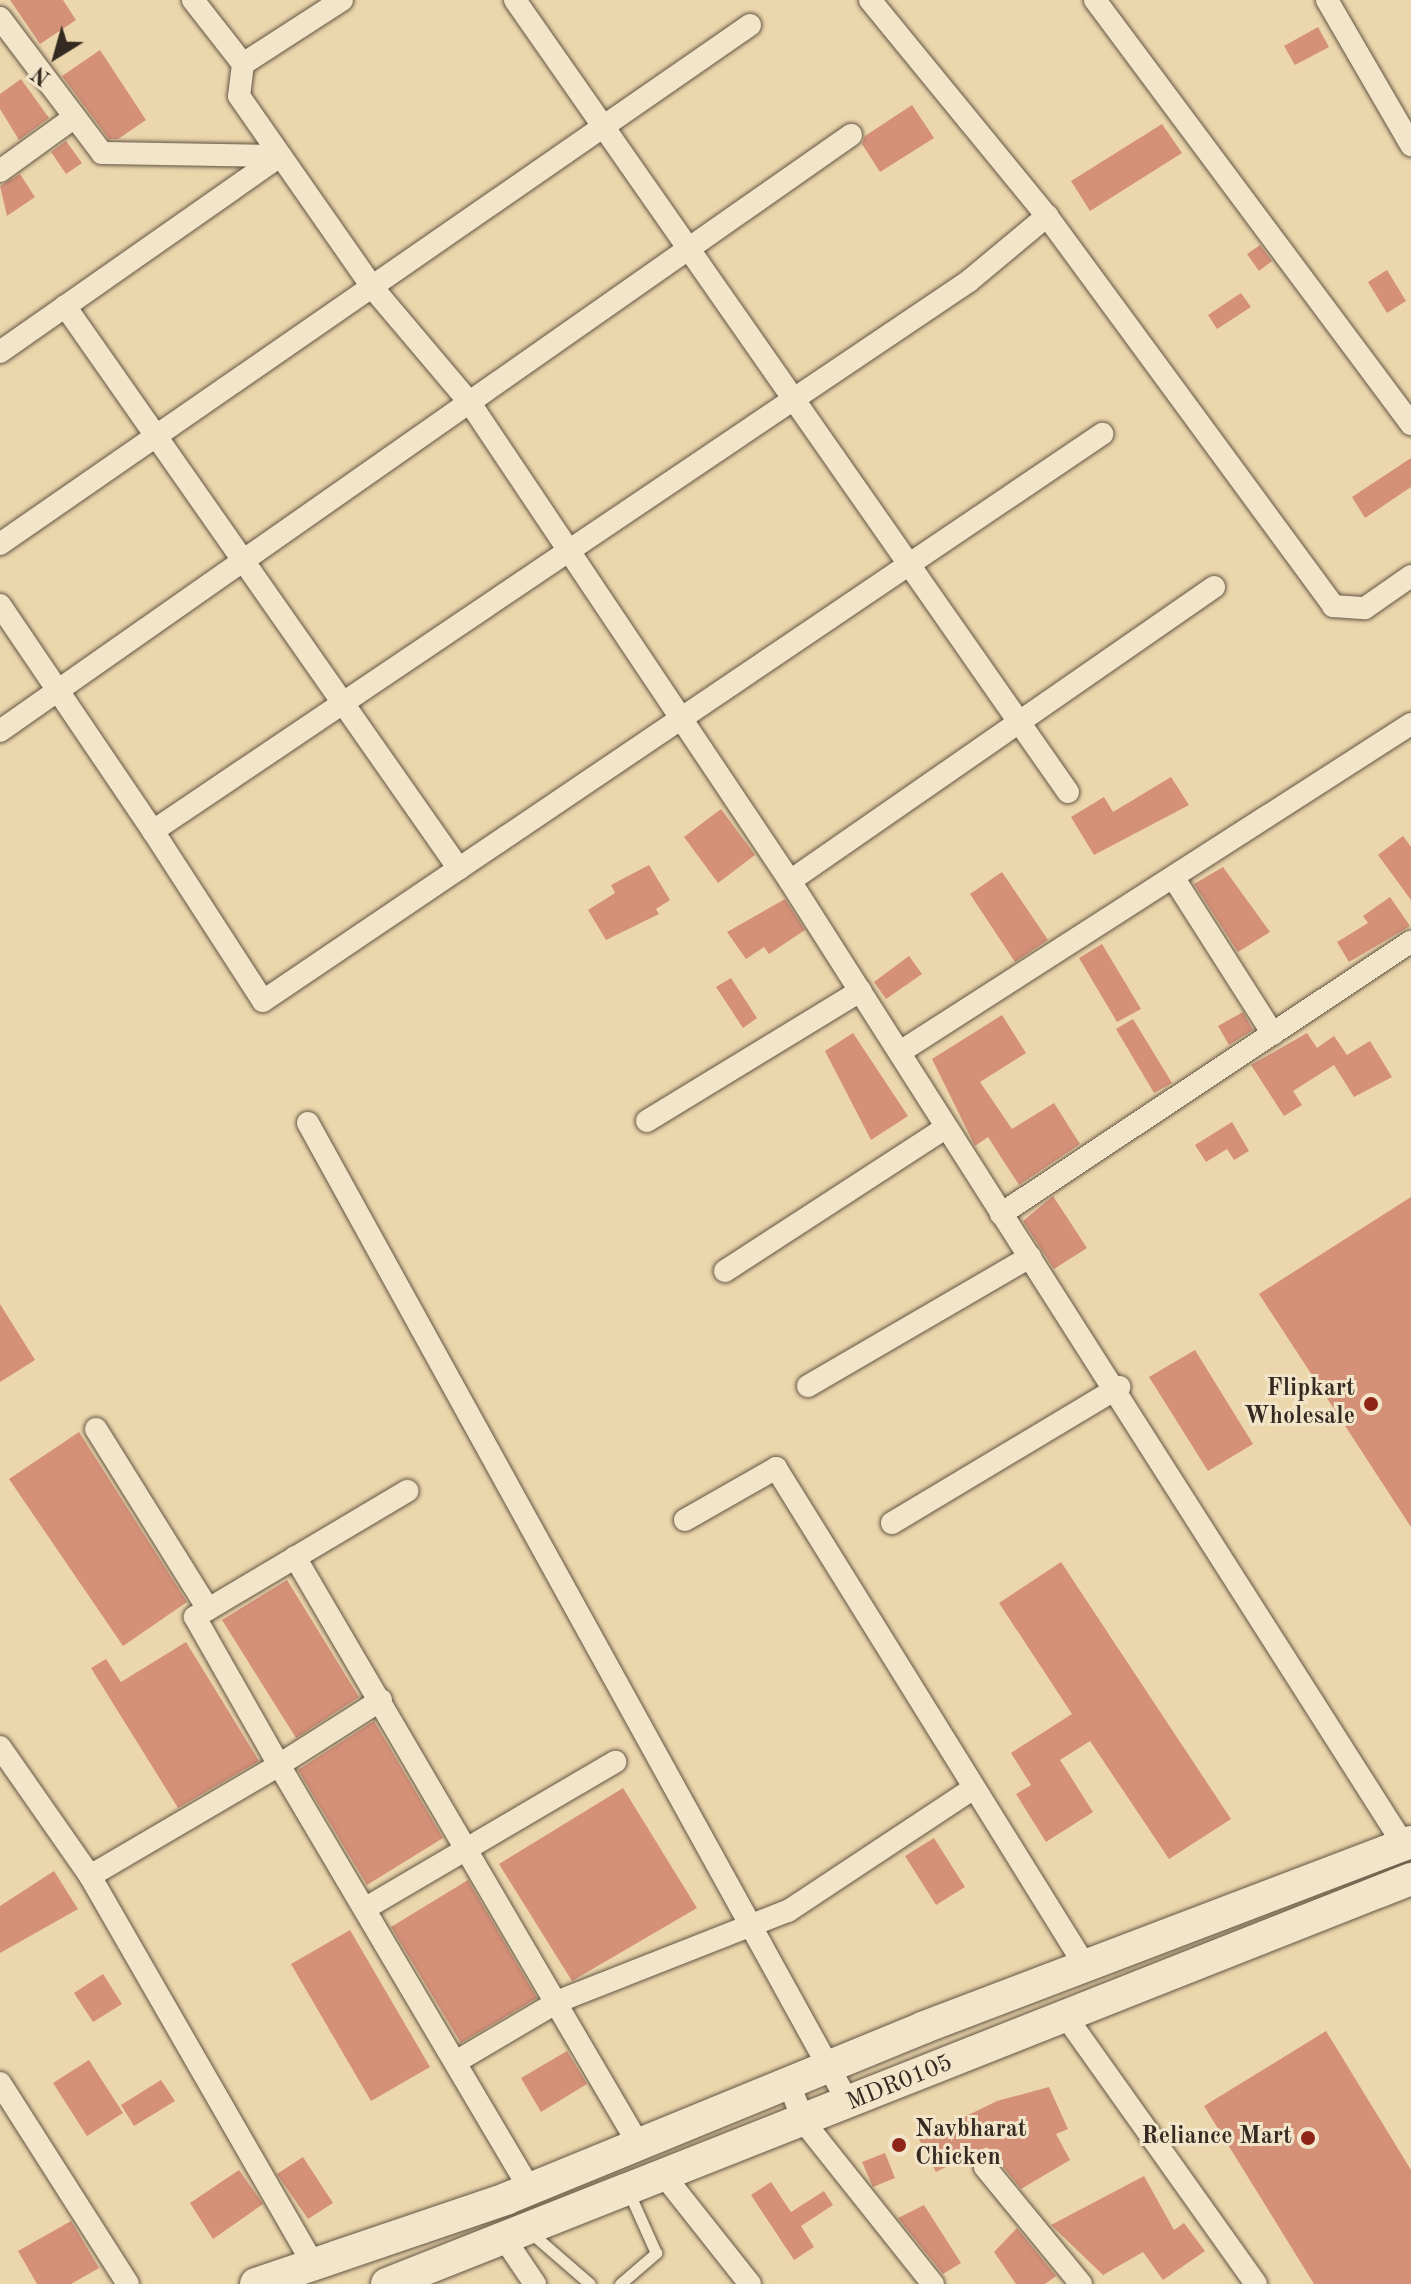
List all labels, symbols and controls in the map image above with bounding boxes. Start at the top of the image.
north arrow [16,16,96,96]
text: N [28,61,55,89]
place label: Flipkart Wholesale [1244,1376,1355,1432]
marker: Flipkart Wholesale [1362,1395,1380,1413]
street label: MDR0105 [843,2050,957,2118]
place label: Navbharat Chicken [915,2117,1027,2173]
place label: Reliance Mart [1141,2124,1292,2152]
marker: Reliance Mart [1299,2129,1317,2147]
marker: Navbharat Chicken [890,2136,908,2154]

